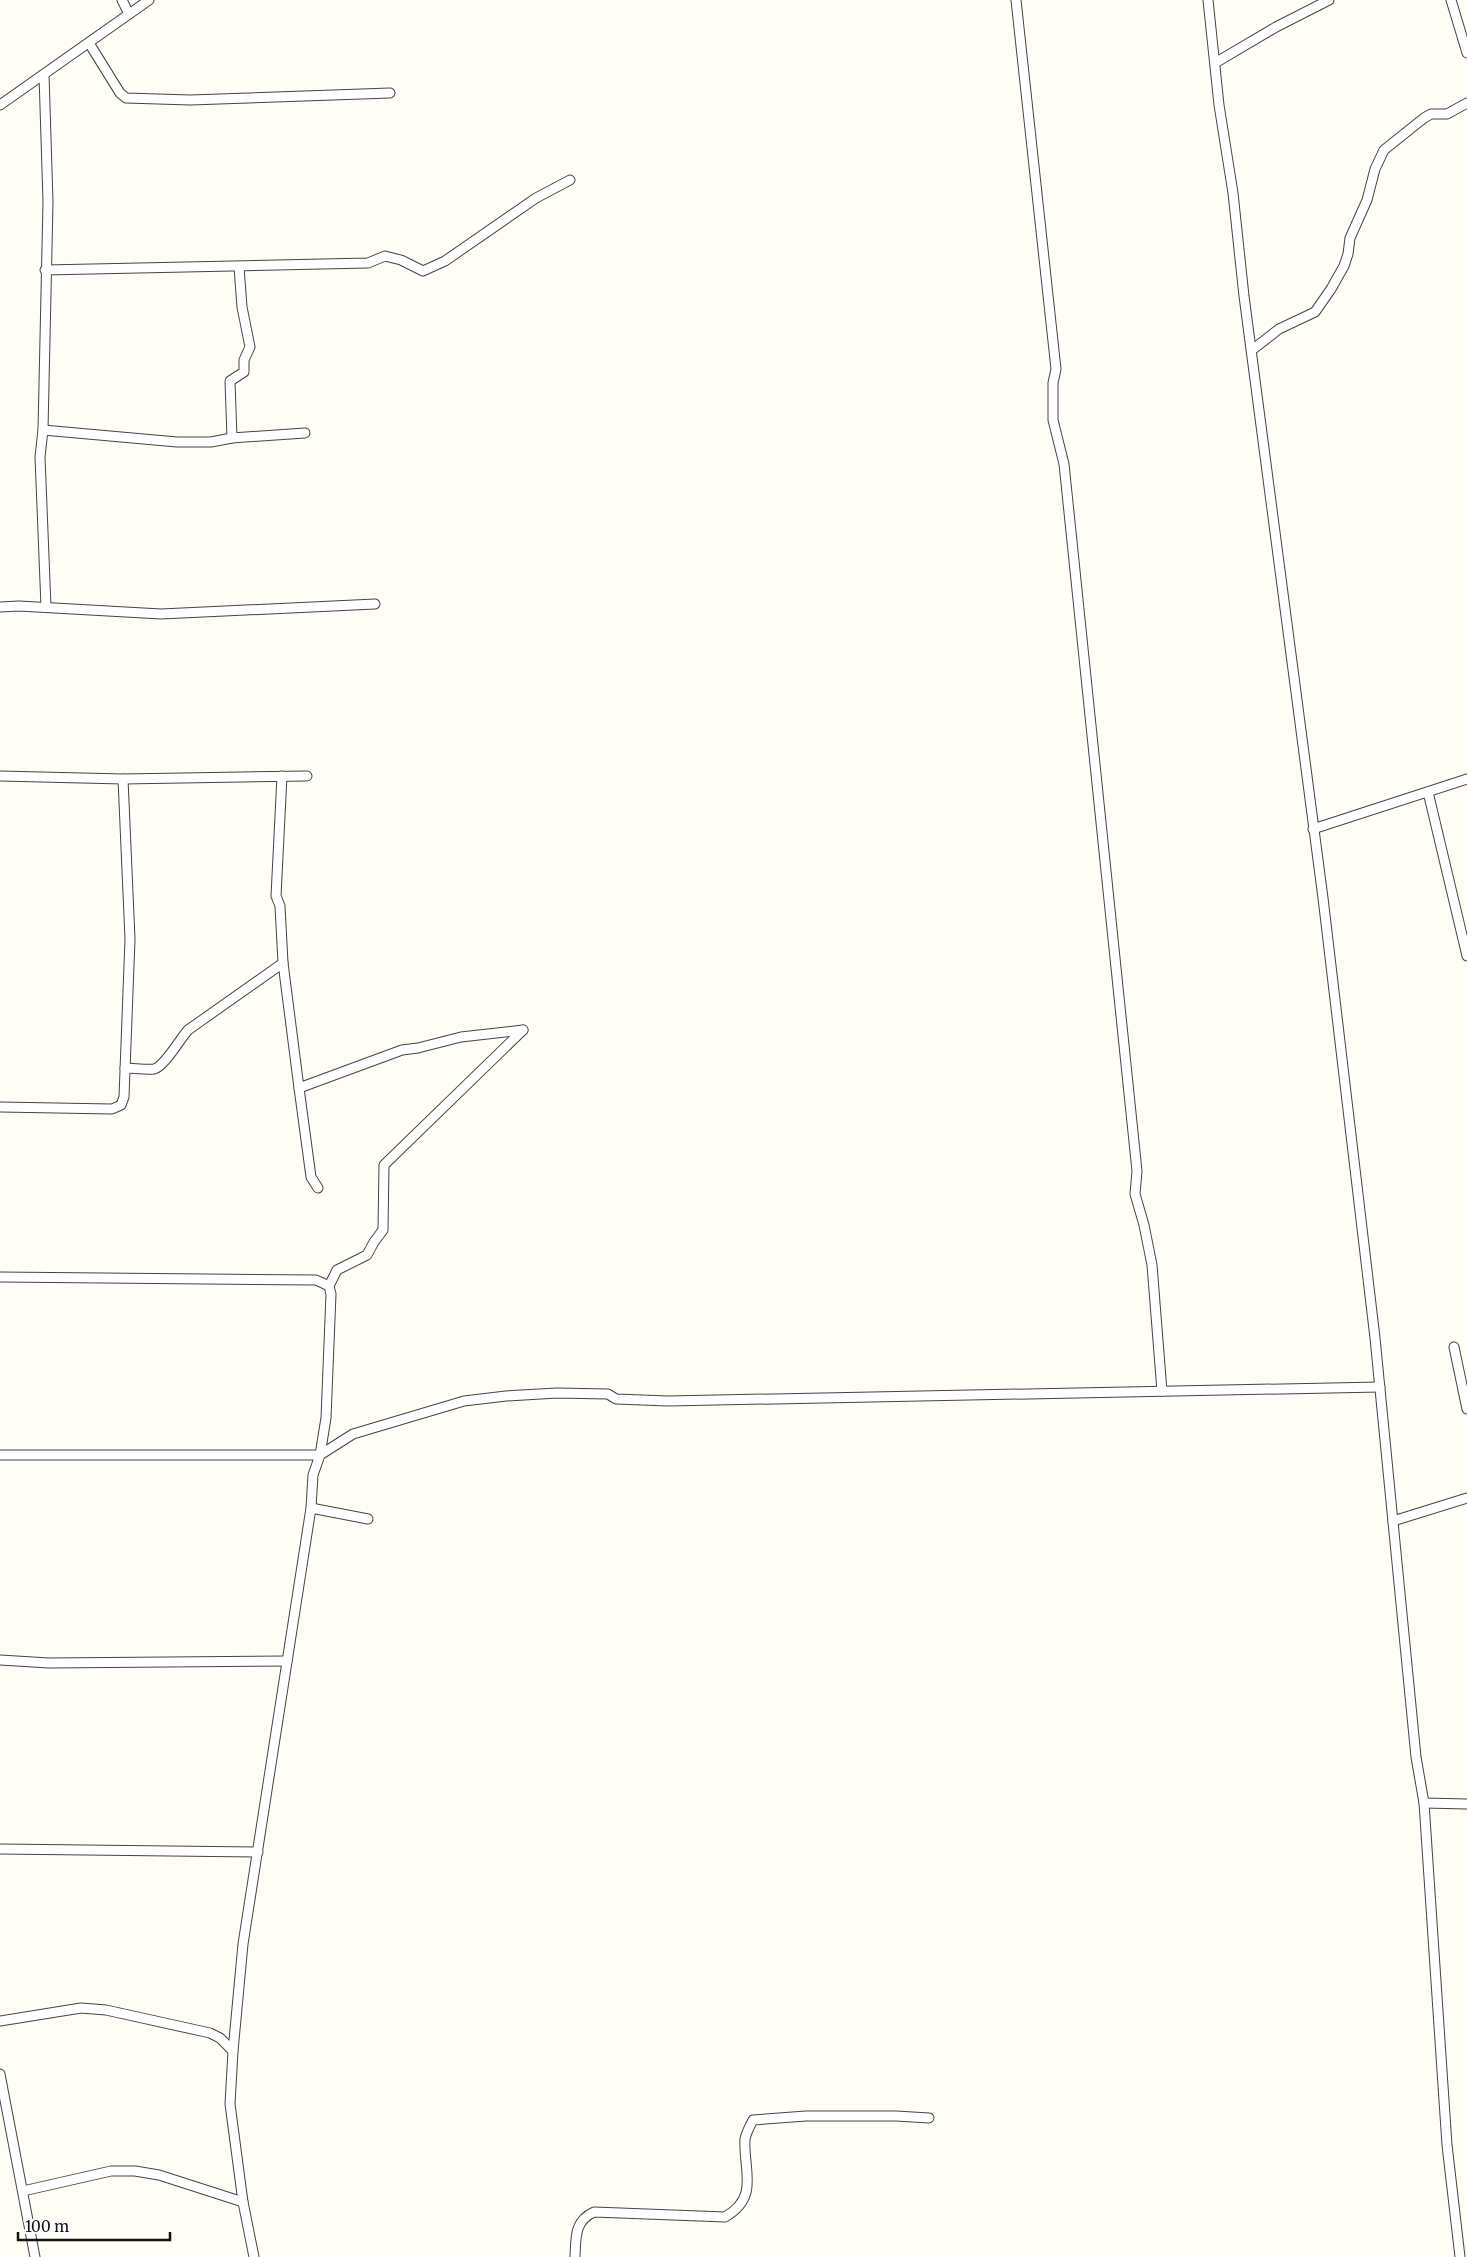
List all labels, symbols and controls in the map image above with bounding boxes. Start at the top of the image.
scale bar [18,2210,170,2242]
text: 100 m [25,2217,69,2236]

